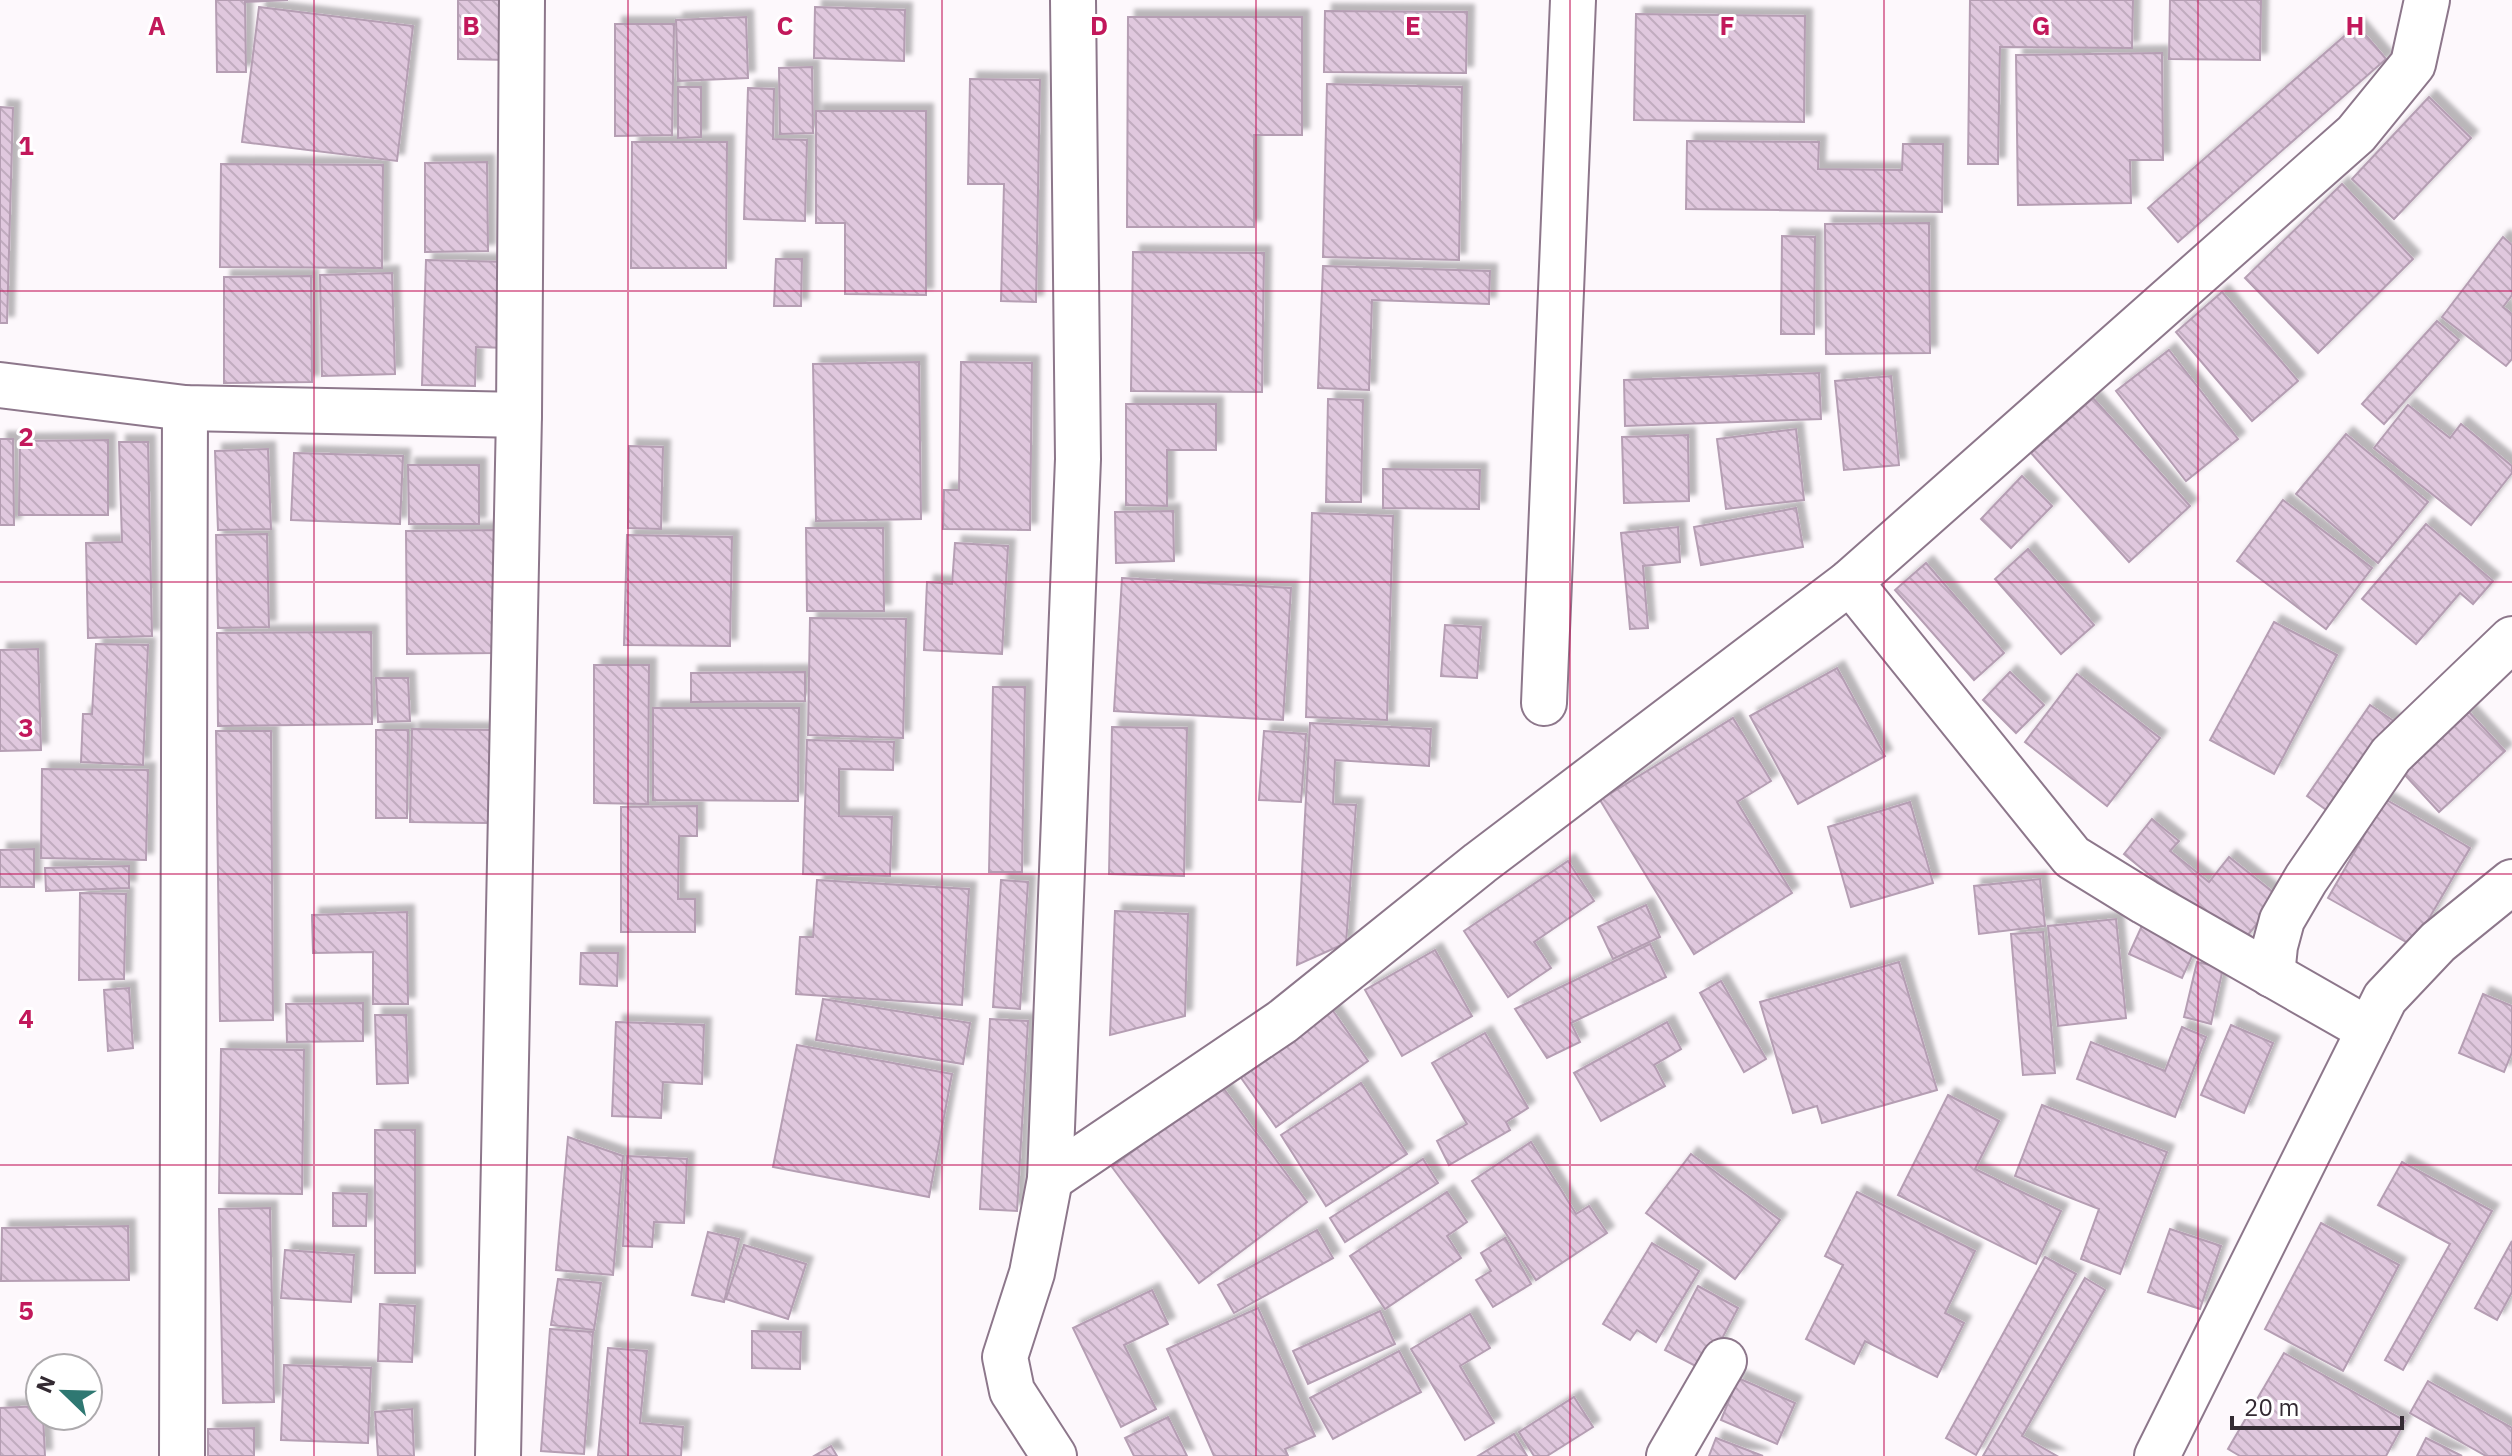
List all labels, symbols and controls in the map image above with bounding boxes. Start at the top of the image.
text: A [148,8,166,42]
text: B [462,8,480,42]
text: C [777,8,794,42]
text: D [1090,8,1108,42]
text: E [1405,8,1421,42]
text: F [1719,8,1735,42]
text: G [2032,8,2050,42]
text: H [2346,8,2364,42]
text: 1 [18,128,34,162]
text: 2 [18,419,34,453]
text: 3 [18,710,34,744]
text: 4 [18,1001,34,1035]
text: 5 [18,1293,34,1327]
north arrow [24,1352,104,1432]
text: N [29,1371,62,1397]
scale bar [2232,1380,2402,1430]
text: 20 m [2244,1391,2299,1423]

